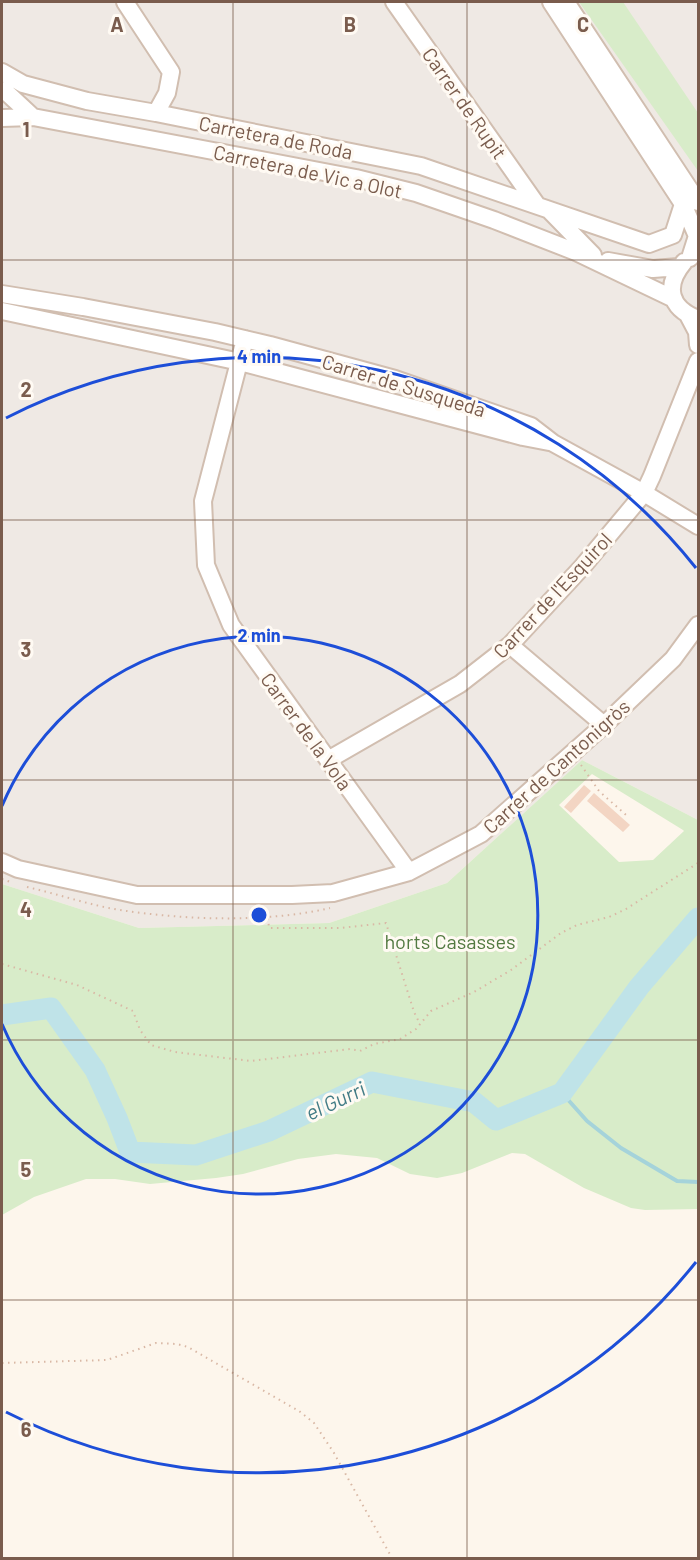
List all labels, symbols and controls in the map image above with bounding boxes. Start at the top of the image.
text: A [110,12,124,36]
text: B [344,12,356,36]
text: C [577,12,589,36]
street label: Carrer de Rupit [418,43,512,163]
street label: Carretera de Roda [197,110,355,164]
text: 1 [22,117,30,141]
street label: Carretera de Vic a Olot [211,139,405,203]
text: 4 min [237,345,281,367]
street label: Carrer de Susqueda [319,349,489,421]
text: 2 [20,377,32,401]
street label: Carrer de l'Esquirol [488,527,616,663]
text: 2 min [237,624,281,646]
text: 3 [21,637,31,661]
street label: Carrer de la Vola [256,667,358,795]
street label: Carrer de Cantonigròs [478,694,634,838]
text: 4 [20,897,32,921]
centre of rings [249,905,269,925]
park label: horts Casasses [384,929,516,953]
water label: el Gurri [301,1075,370,1125]
text: 5 [21,1157,32,1181]
text: 6 [21,1417,32,1441]

